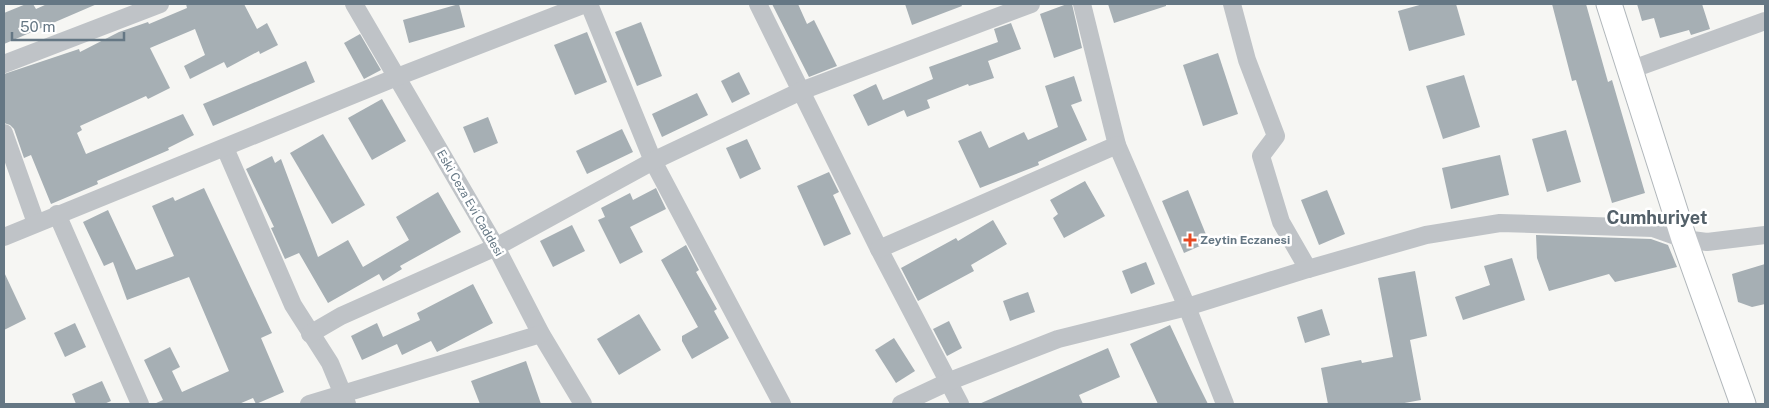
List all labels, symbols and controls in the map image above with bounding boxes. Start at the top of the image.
scale bar [12,10,125,42]
text: 50 m [20,18,55,35]
street label: Eski Ceza Evi Caddesi [434,147,506,259]
district label: Cumhuriyet [1607,207,1707,228]
place label: Zeytin Eczanesi [1200,233,1290,247]
marker: Zeytin Eczanesi [1184,234,1196,246]

